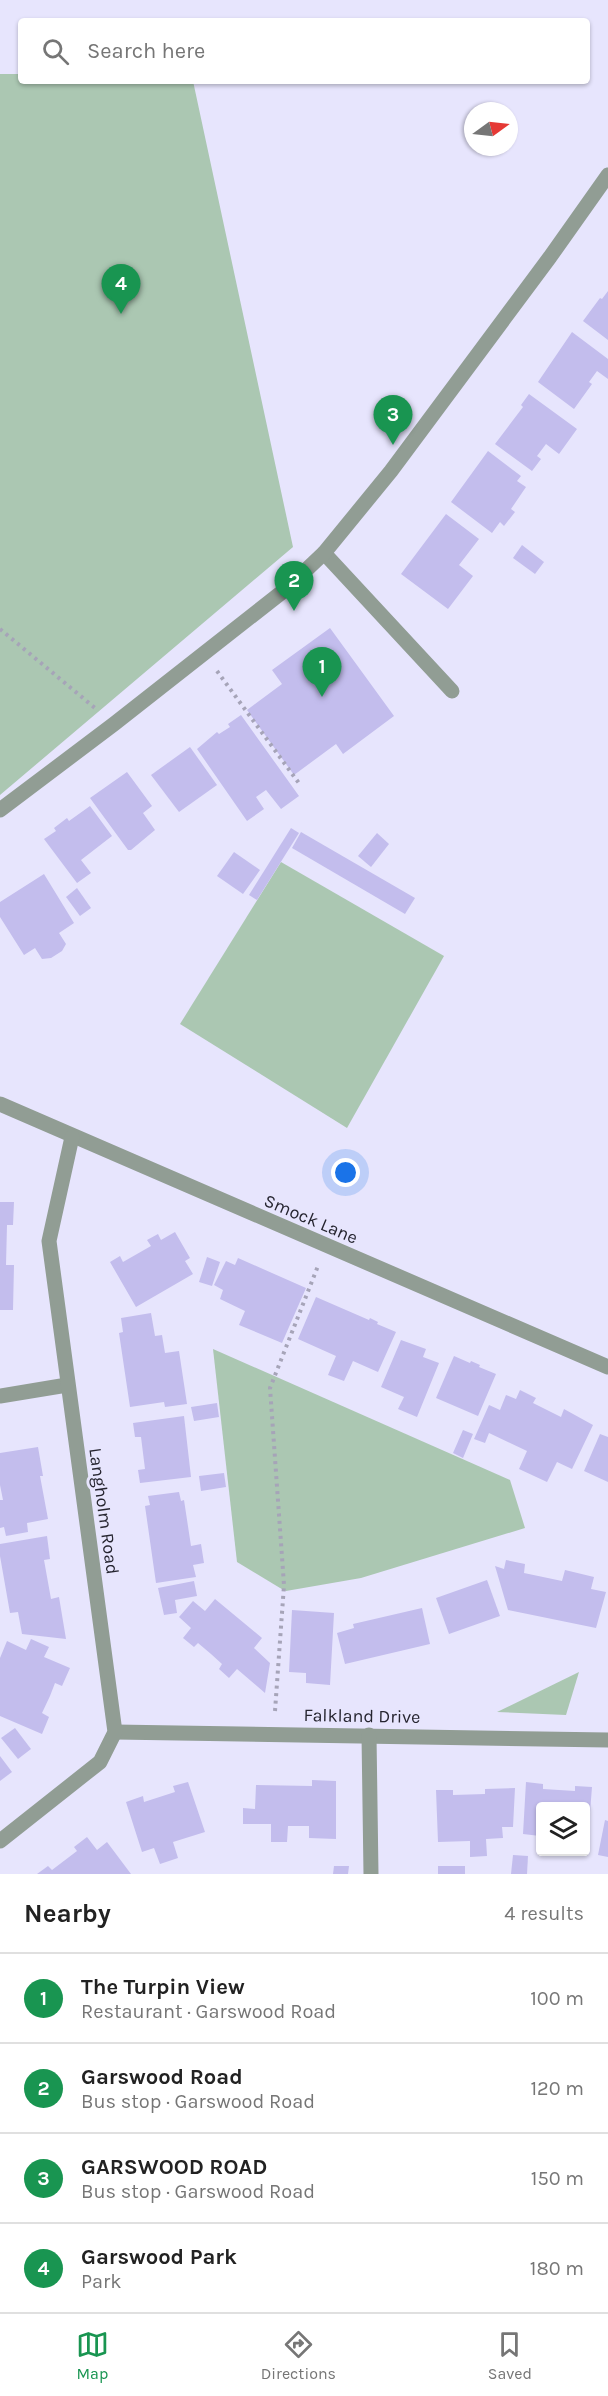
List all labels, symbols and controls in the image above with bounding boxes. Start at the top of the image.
search box [18,18,590,84]
icon: search [39,35,72,68]
text: Search here [87,38,205,64]
north arrow [464,102,518,156]
pin: 4 [102,264,140,314]
pin: 3 [374,396,412,445]
pin: 2 [274,562,314,611]
pin: 1 [302,648,342,697]
your location [331,1158,360,1187]
street label: Smock Lane [261,1189,361,1249]
street label: Langholm Road [84,1446,124,1576]
street label: Falkland Drive [303,1704,421,1728]
map controls [536,1802,590,1856]
button: layers [536,1802,590,1856]
text: Nearby [24,1898,111,1929]
text: 4 results [504,1902,584,1925]
text: The Turpin View [81,1974,245,2000]
text: 1 [40,1987,47,2010]
text: 100 m [530,1987,584,2010]
text: Restaurant · Garswood Road [81,2000,336,2023]
text: Garswood Road [81,2064,243,2090]
text: 2 [37,2077,50,2100]
text: 120 m [530,2077,584,2100]
text: Bus stop · Garswood Road [81,2090,315,2113]
text: GARSWOOD ROAD [81,2154,267,2180]
text: 3 [37,2167,50,2190]
text: 150 m [531,2167,584,2190]
text: Bus stop · Garswood Road [81,2180,315,2203]
text: Garswood Park [81,2244,237,2270]
text: 4 [38,2257,49,2280]
text: 180 m [530,2257,584,2280]
text: Park [81,2270,122,2293]
tab: Map [76,2328,109,2383]
tab: Directions [261,2328,336,2383]
tab: Saved [488,2328,532,2383]

